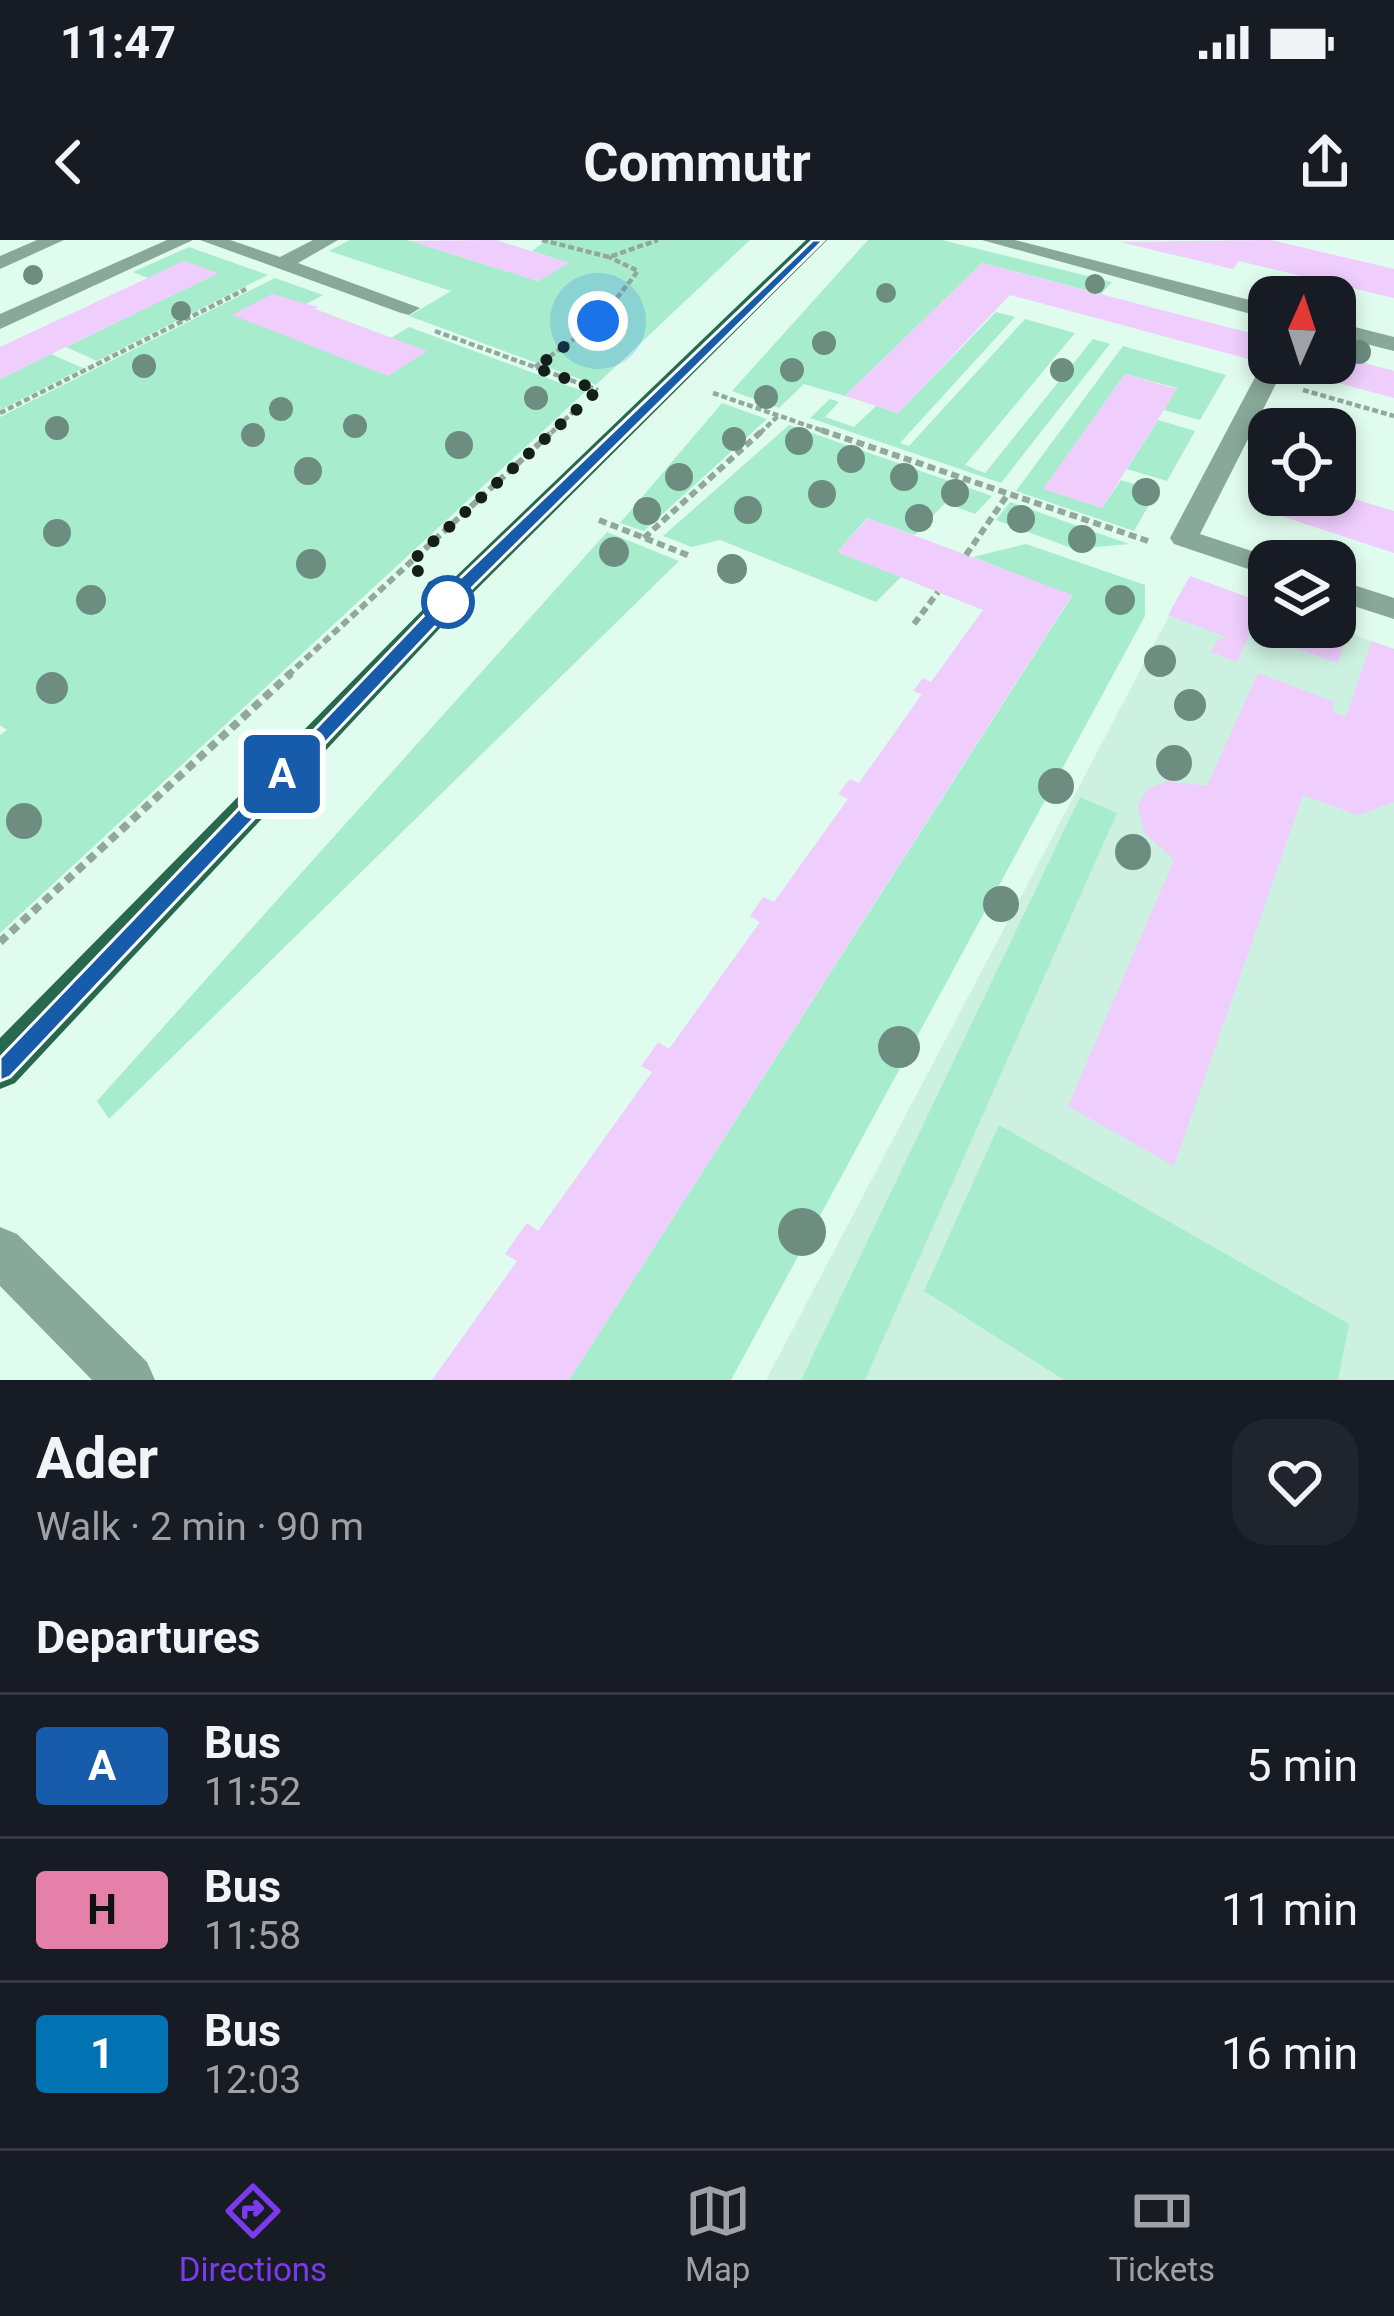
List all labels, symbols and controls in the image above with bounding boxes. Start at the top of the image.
text: 11:47 [60,16,176,69]
icon: back [36,129,102,195]
icon: share [1292,129,1358,195]
text: Commutr [583,131,811,194]
north arrow [1248,276,1356,384]
map controls [1248,276,1356,648]
your location [568,291,628,351]
button: locate [1248,408,1356,516]
button: layers [1248,540,1356,648]
unlabelled marker [423,577,473,627]
line badge: A [243,735,321,813]
text: A [268,749,296,798]
button: heart [1232,1419,1358,1545]
text: Ader [36,1425,158,1492]
text: Walk · 2 min · 90 m [36,1504,364,1550]
text: Departures [36,1611,260,1664]
text: Bus [204,1716,281,1769]
text: 5 min [1246,1739,1358,1792]
text: A [88,1741,116,1790]
text: 11:52 [204,1769,301,1815]
text: Bus [204,1860,281,1913]
text: 11 min [1221,1883,1358,1936]
text: H [87,1885,117,1934]
text: 11:58 [204,1913,301,1959]
text: Bus [204,2004,281,2057]
text: 16 min [1221,2027,1358,2080]
text: 1 [90,2029,114,2078]
text: 12:03 [204,2057,301,2103]
tab: Directions [179,2178,327,2289]
tab: Map [685,2178,751,2289]
tab: Tickets [1108,2178,1215,2289]

